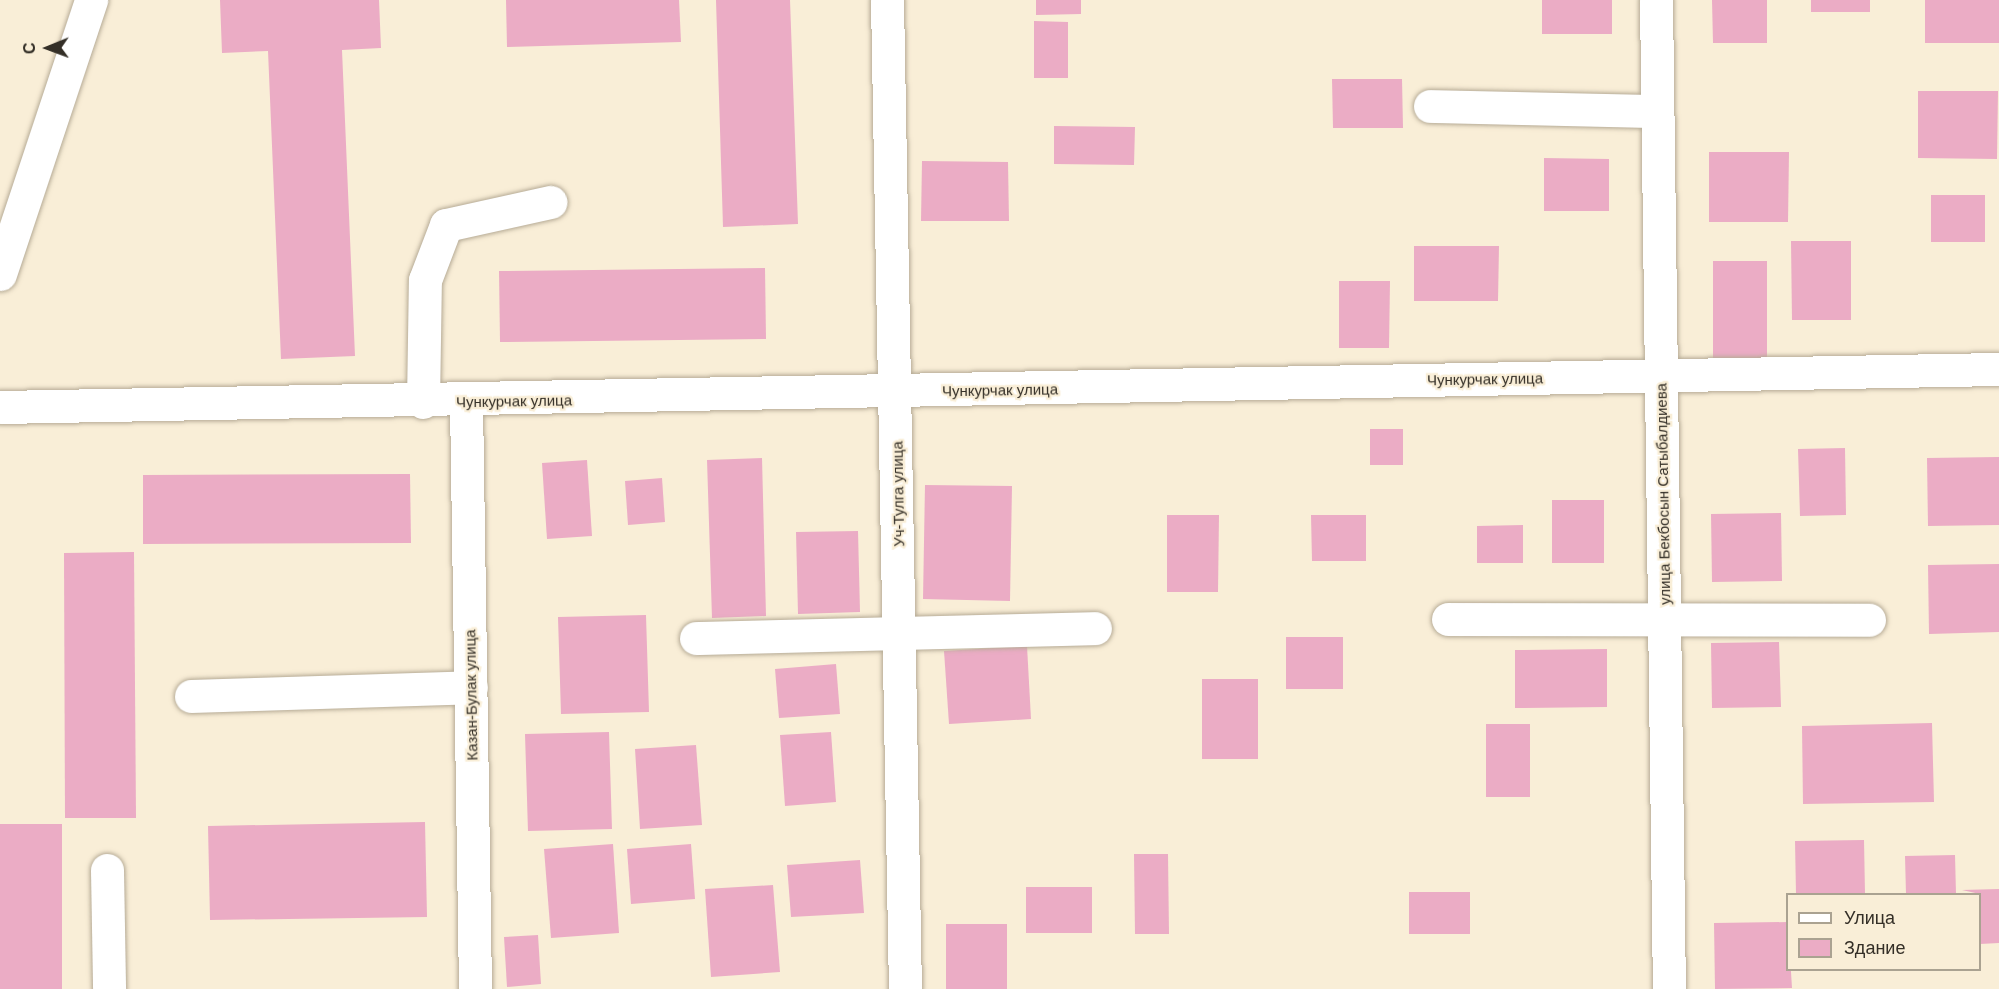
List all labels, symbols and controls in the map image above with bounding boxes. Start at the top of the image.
north arrow [18,18,78,78]
text: С [21,42,38,54]
street label: Чункурчак улица [1427,369,1543,389]
street label: Чункурчак улица [942,380,1058,400]
street label: улица Бекбосын Сатыбалдиева [1652,383,1674,605]
street label: Чункурчак улица [456,391,572,411]
street label: Уч-Тулга улица [888,441,908,547]
street label: Казан-Булак улица [461,629,481,761]
legend [1786,893,1981,971]
text: Улица [1844,908,1895,928]
text: Здание [1844,938,1905,958]

